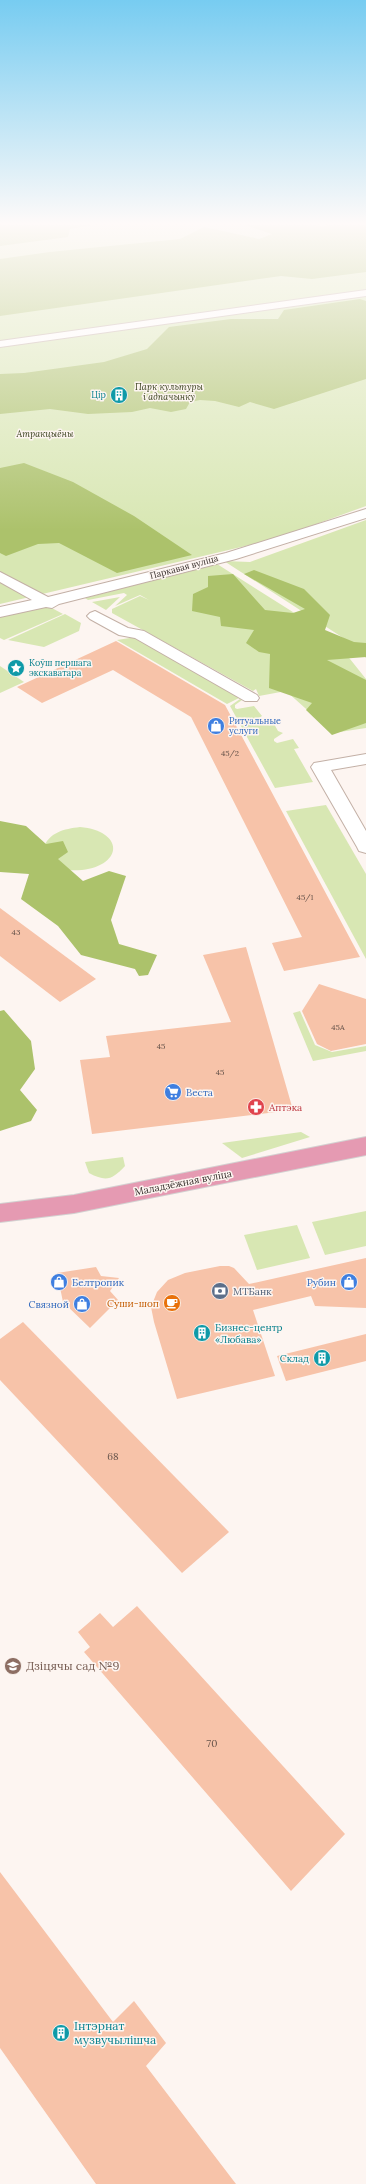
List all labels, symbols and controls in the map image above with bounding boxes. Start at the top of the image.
park label: Парк культуры і адпачынку [135,381,204,402]
building icon: Цір [109,385,129,405]
place label: Цір [91,389,106,400]
park label: Атракцыёны [16,428,74,439]
street label: Паркавая вуліца [148,552,220,581]
place label: Коўш першага экскаватара [29,657,92,678]
place icon: Коўш першага экскаватара [6,658,26,678]
place label: Ритуальные услуги [229,715,281,736]
shop icon: Ритуальные услуги [206,716,226,736]
house number: 45/2 [221,748,239,759]
house number: 45/1 [297,892,313,903]
house number: 43 [12,927,21,937]
house number: 45А [331,1022,346,1032]
house number: 45 [157,1041,165,1051]
house number: 45 [216,1067,224,1077]
supermarket icon: Веста [163,1082,183,1102]
place label: Веста [186,1086,213,1099]
pharmacy icon: Аптэка [246,1097,266,1117]
place label: Аптэка [268,1101,302,1114]
street label: Маладзёжная вуліца [133,1167,233,1198]
shop icon: Белтропик [49,1272,69,1292]
shop icon: Рубин [339,1272,359,1292]
place label: Белтропик [72,1276,125,1289]
place label: Рубин [307,1276,336,1289]
bank icon: МТБанк [210,1281,230,1301]
place label: МТБанк [233,1285,272,1298]
cafe icon: Суши-шоп [162,1293,182,1313]
shop icon: Связной [72,1294,92,1314]
place label: Суши-шоп [107,1297,159,1310]
place label: Связной [28,1298,69,1311]
place label: Бизнес-центр «Любава» [215,1321,283,1346]
building icon: Бизнес-центр «Любава» [192,1323,212,1343]
building icon: Склад [312,1348,332,1368]
place label: Склад [280,1352,309,1365]
house number: 68 [107,1450,119,1463]
school or university icon: Дзіцячы сад №9 [3,1656,23,1676]
place label: Дзіцячы сад №9 [26,1658,120,1673]
house number: 70 [207,1737,217,1750]
place label: Інтэрнат музвучылішча [74,2018,156,2047]
building icon: Інтэрнат музвучылішча [51,2023,71,2043]

